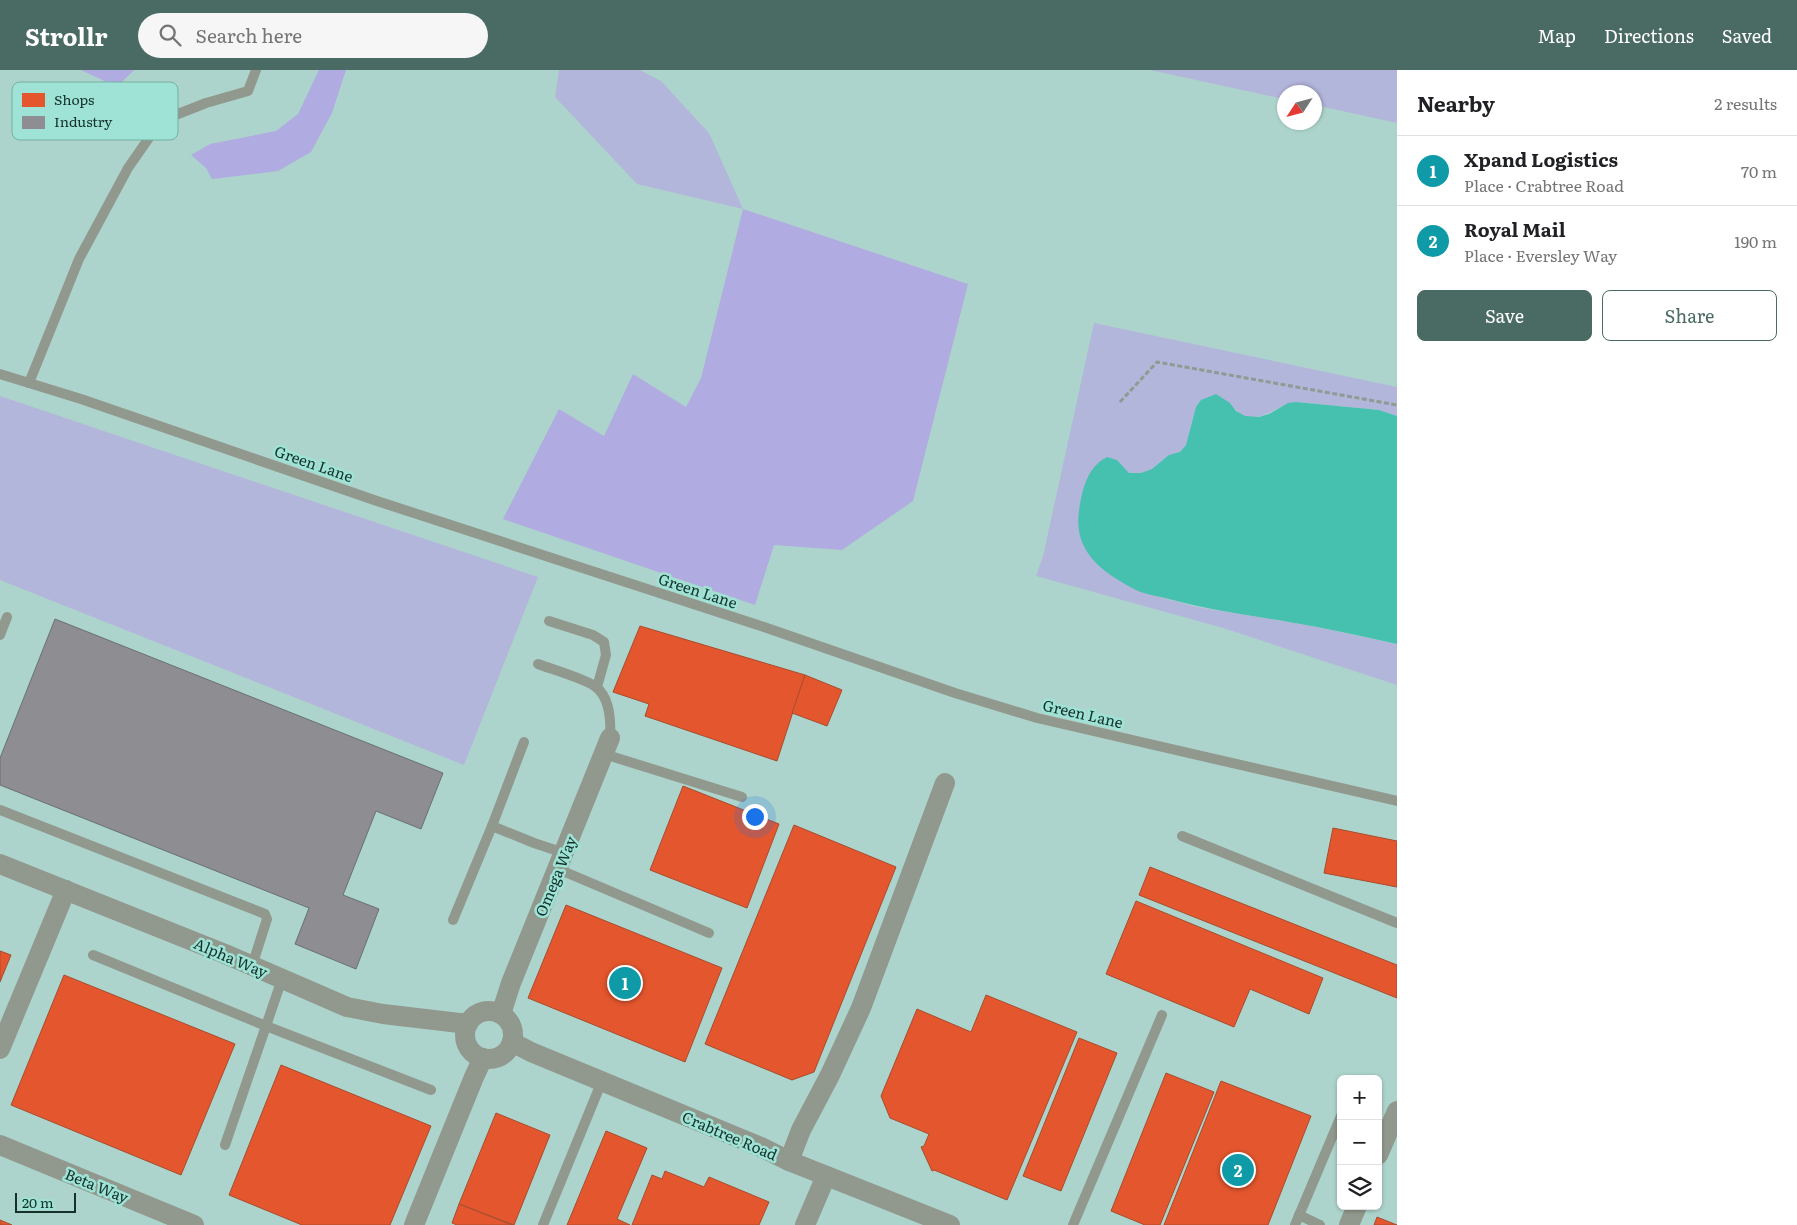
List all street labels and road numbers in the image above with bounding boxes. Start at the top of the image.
street label: Green Lane [272,439,357,487]
street label: Green Lane [656,566,741,614]
street label: Green Lane [1041,693,1126,733]
street label: Omega Way [528,832,582,920]
street label: Alpha Way [191,931,272,983]
street label: Crabtree Road [679,1105,781,1165]
street label: Beta Way [62,1162,132,1208]

